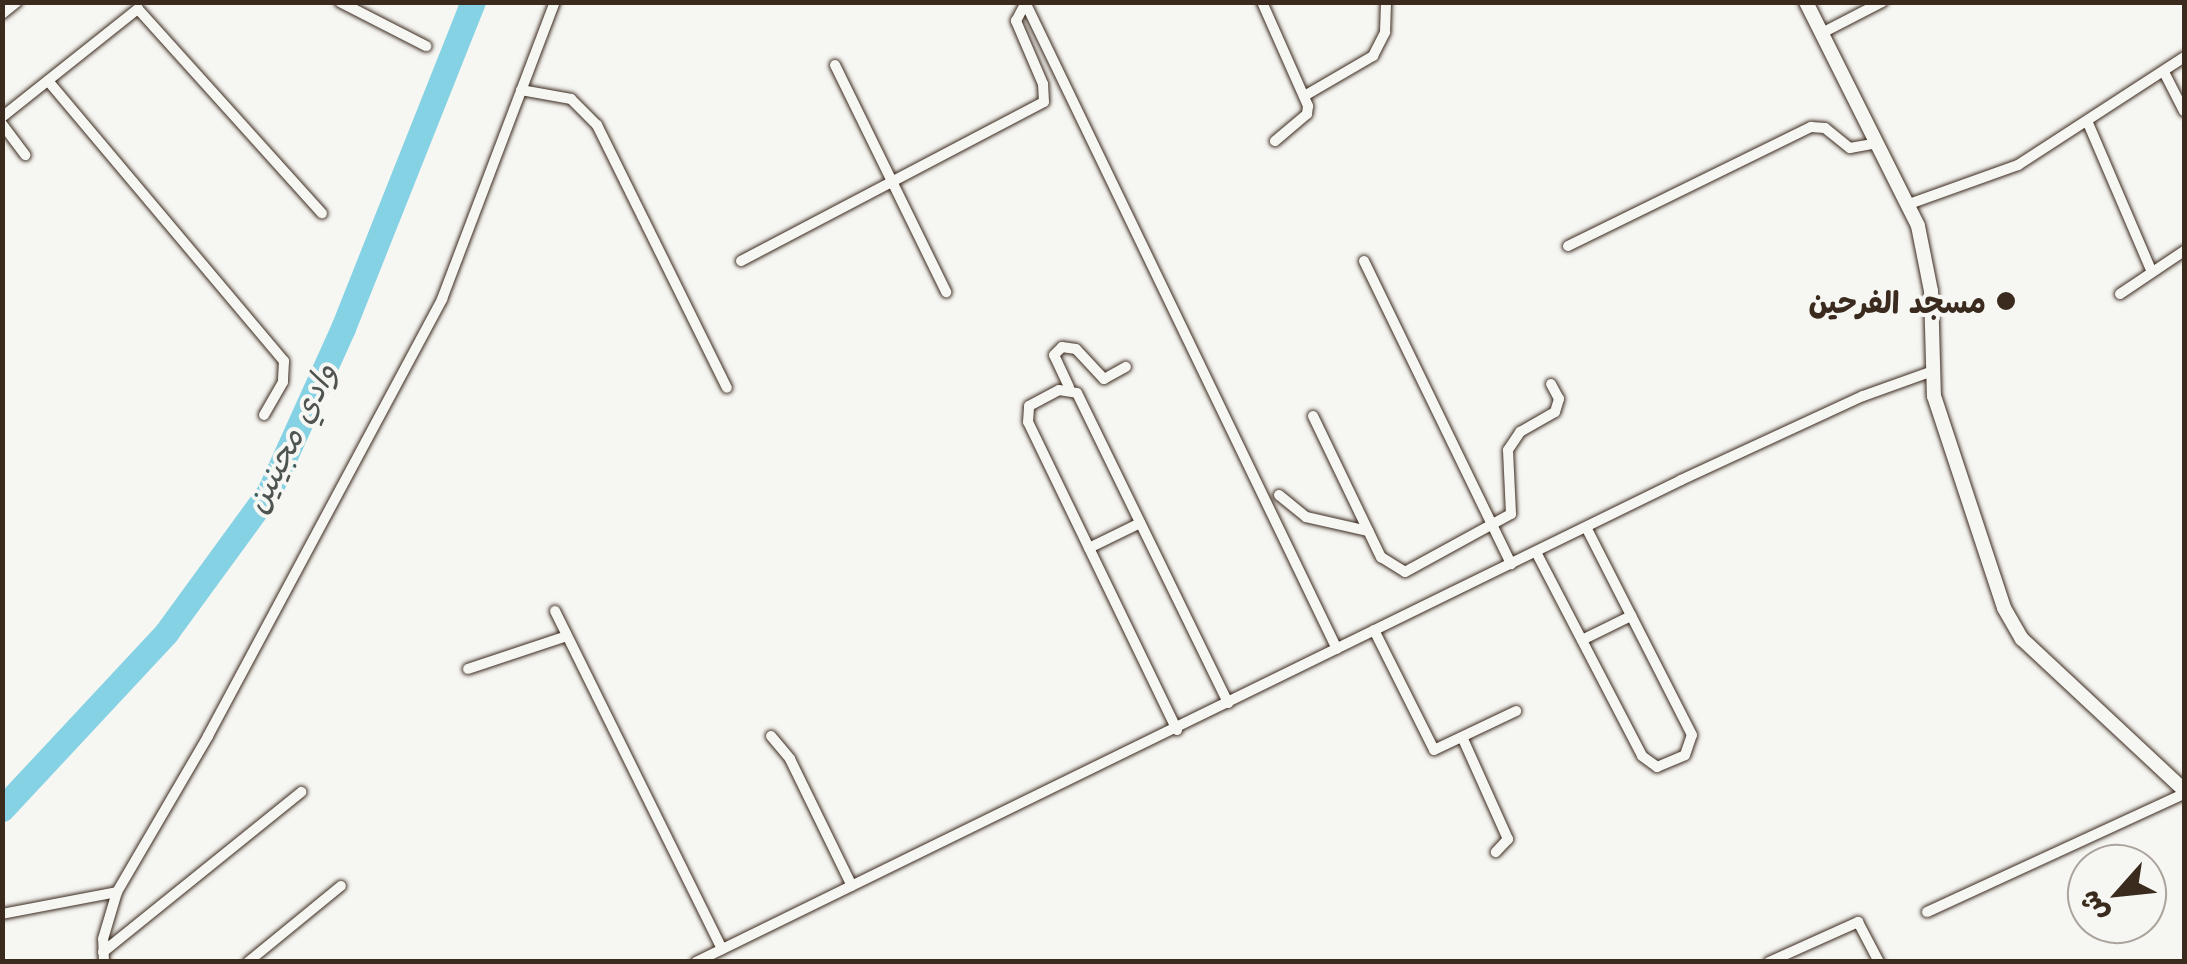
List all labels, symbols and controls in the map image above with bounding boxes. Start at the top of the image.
place label: مسجد الفرحين [1808,283,1986,319]
marker: مسجد الفرحين [1995,290,2017,312]
water label: وادي مجينين [235,356,343,518]
north arrow [2067,844,2167,944]
text: ش [2065,883,2118,930]

